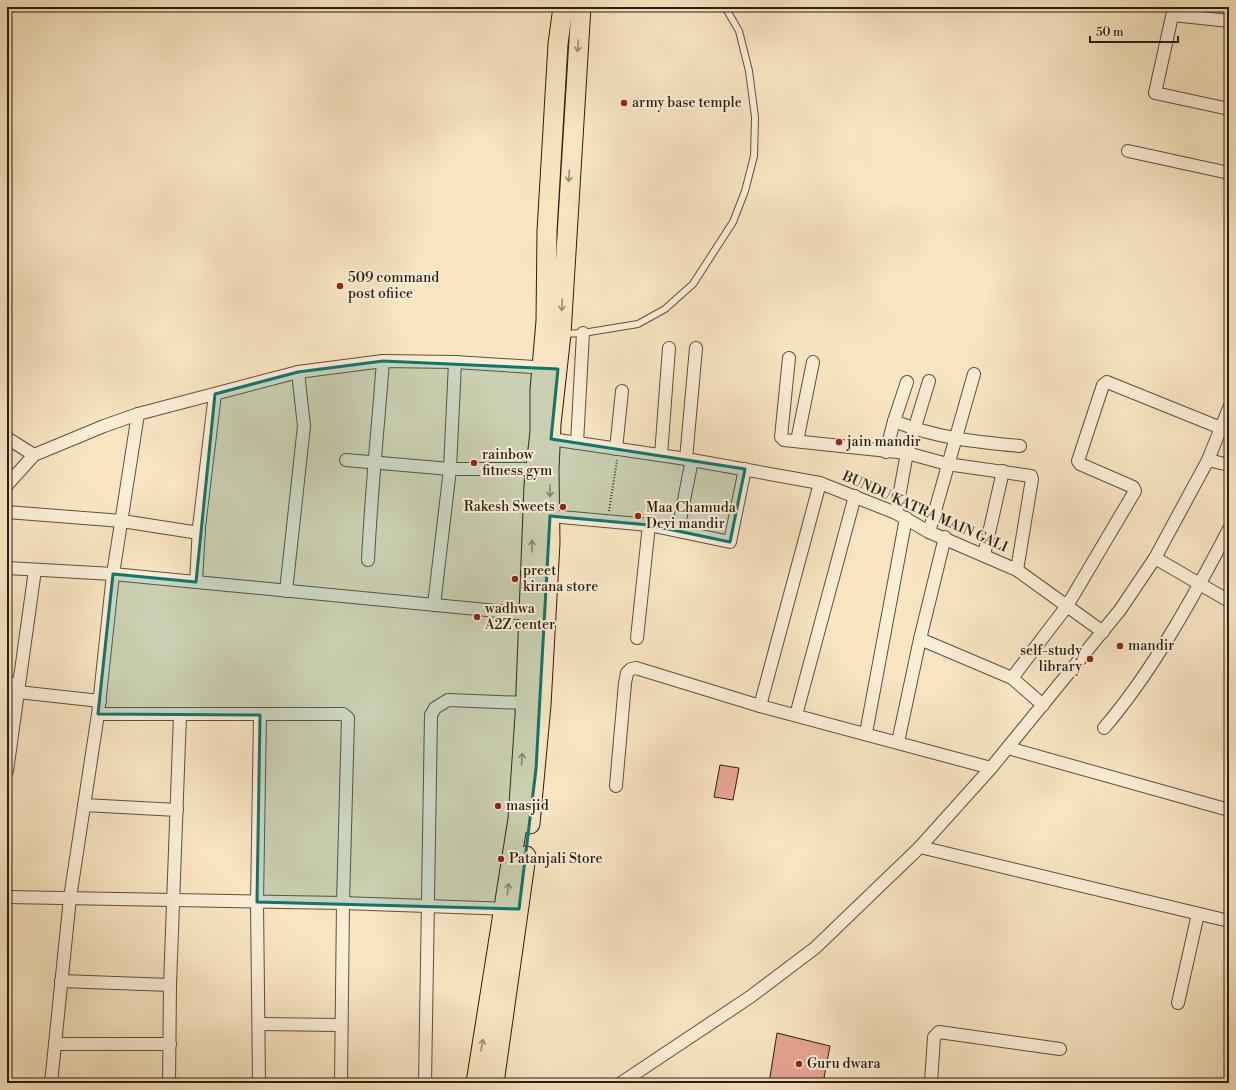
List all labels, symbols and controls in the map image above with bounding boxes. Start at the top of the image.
scale bar [1090,18,1178,44]
text: 50 m [1096,25,1124,40]
one-way arrow [574,39,581,52]
place label: army base temple [632,94,742,112]
marker: army base temple [619,98,629,108]
one-way arrow [566,169,573,182]
place label: 509 command post ofiice [348,269,439,303]
marker: 509 command post ofiice [335,281,345,291]
one-way arrow [559,298,566,311]
place label: jain mandir [846,433,921,451]
marker: jain mandir [834,437,844,447]
place label: rainbow fitness gym [482,446,552,480]
marker: rainbow fitness gym [469,458,479,468]
street label: BUNDU KATRA MAIN GALI [839,467,1011,557]
one-way arrow [546,484,553,497]
place label: Rakesh Sweets [464,498,555,516]
place label: Maa Chamuda Devi mandir [646,499,737,533]
marker: Rakesh Sweets [558,502,568,512]
marker: Maa Chamuda Devi mandir [633,511,643,521]
one-way arrow [528,540,535,553]
place label: preet kirana store [523,562,598,596]
marker: preet kirana store [510,574,520,584]
place label: wadhwa A2Z center [484,600,555,634]
marker: wadhwa A2Z center [472,612,482,622]
place label: mandir [1128,637,1174,655]
marker: mandir [1115,641,1125,651]
place label: self-study library [1020,642,1082,676]
marker: self-study library [1085,654,1095,664]
one-way arrow [518,753,525,766]
place label: masjid [506,797,549,815]
marker: masjid [493,801,503,811]
place label: Patanjali Store [509,850,603,868]
marker: Patanjali Store [496,854,506,864]
one-way arrow [504,883,512,896]
one-way arrow [478,1038,486,1051]
place label: Guru dwara [807,1055,882,1073]
marker: Guru dwara [794,1059,804,1069]

